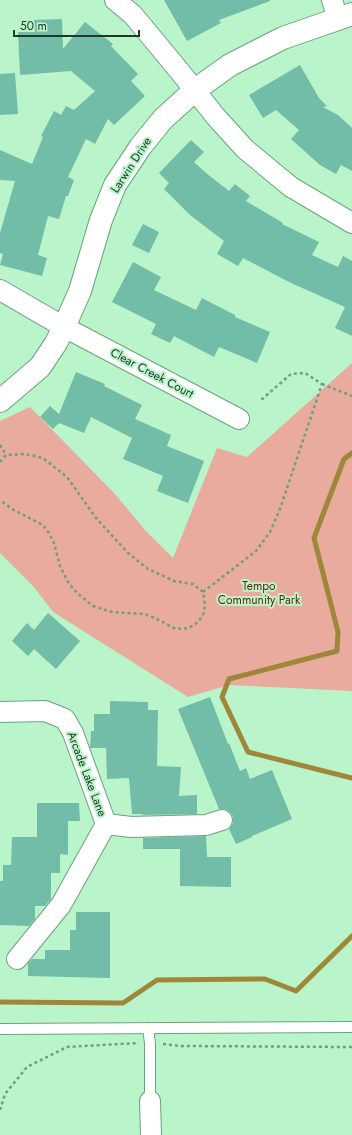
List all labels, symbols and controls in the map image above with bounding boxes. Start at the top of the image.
scale bar [14,12,139,38]
text: 50 m [20,17,47,35]
street label: Larwin Drive [106,133,156,197]
street label: Clear Creek Court [107,343,197,403]
park label: Tempo Community Park [218,577,301,609]
street label: Arcade Lake Lane [63,729,111,819]

